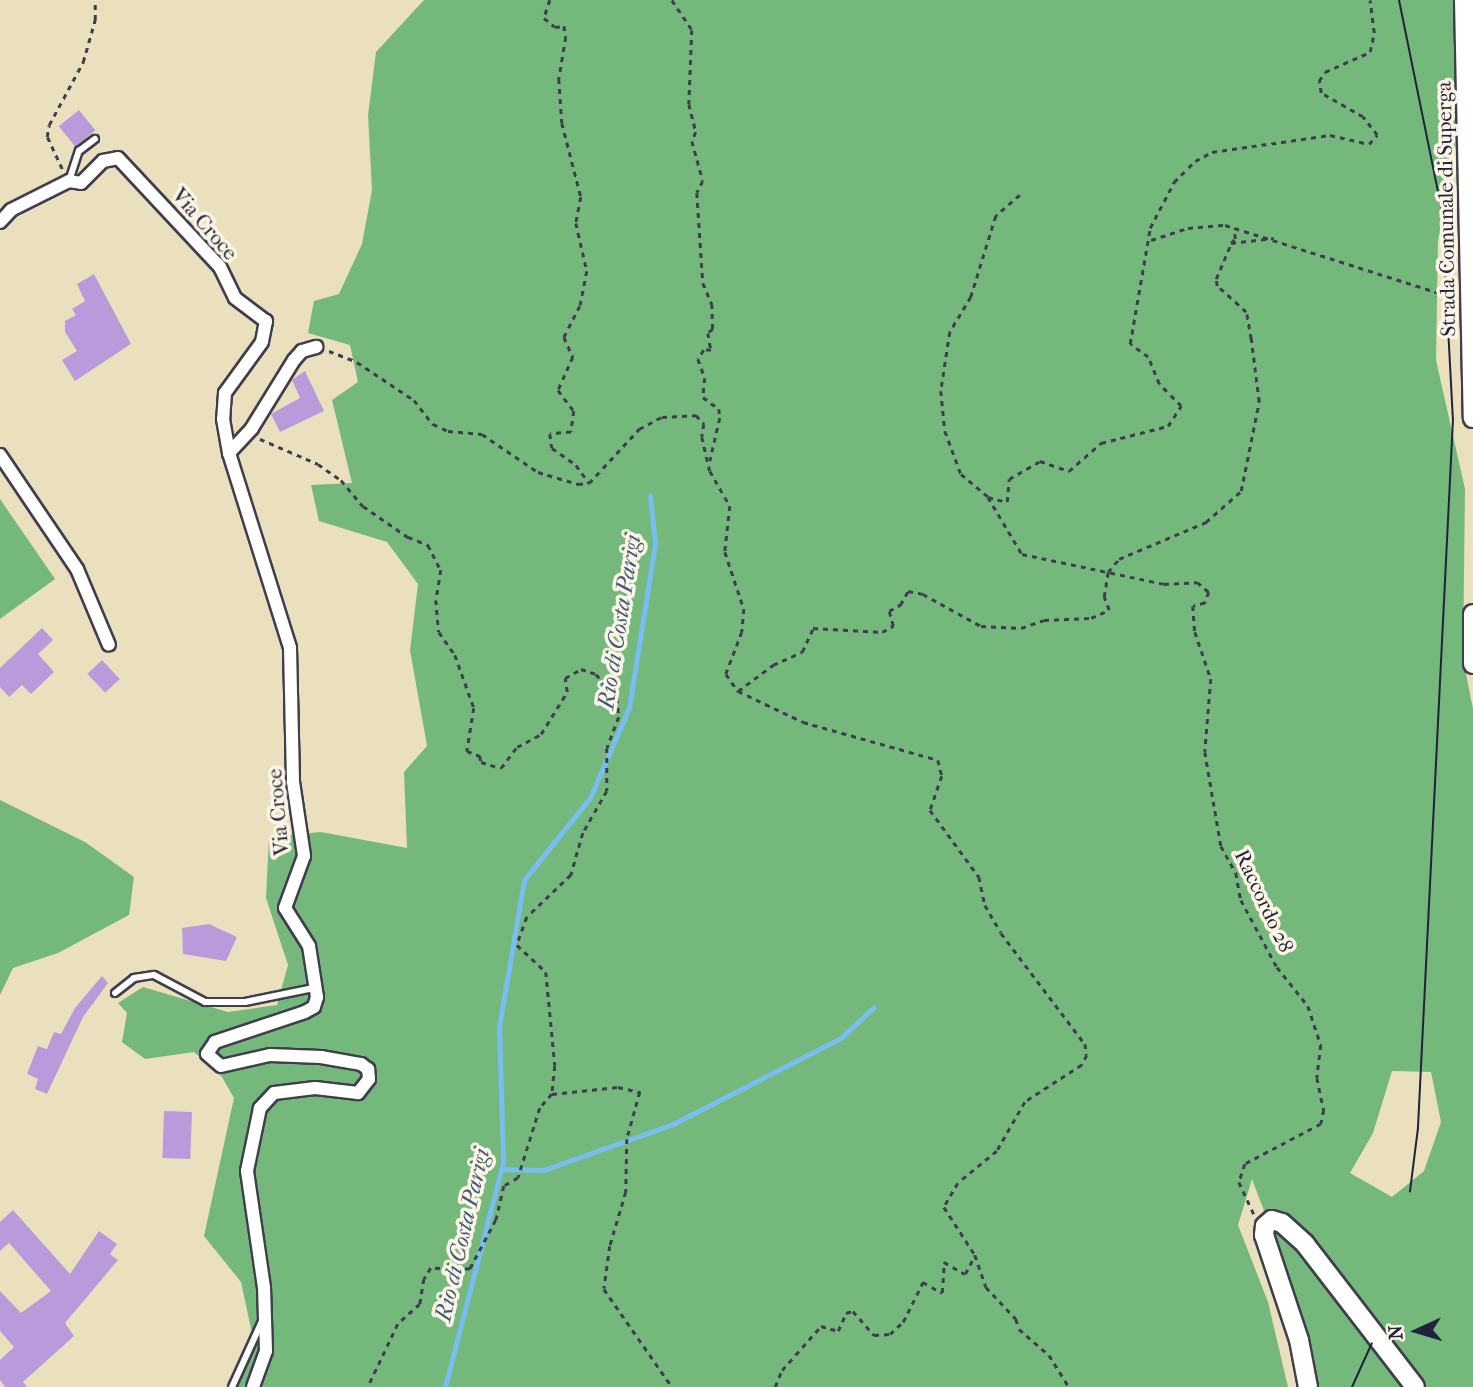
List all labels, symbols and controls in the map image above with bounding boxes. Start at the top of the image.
street label: Strada Comunale di Superga [1431,81,1461,337]
street label: Via Croce [167,183,243,265]
water label: Rio di Costa Parigi [593,533,647,711]
street label: Via Croce [262,767,294,857]
street label: Raccordo 28 [1229,845,1299,957]
water label: Rio di Costa Parigi [430,1146,496,1324]
north arrow [1382,1296,1452,1366]
text: N [1385,1325,1408,1340]

